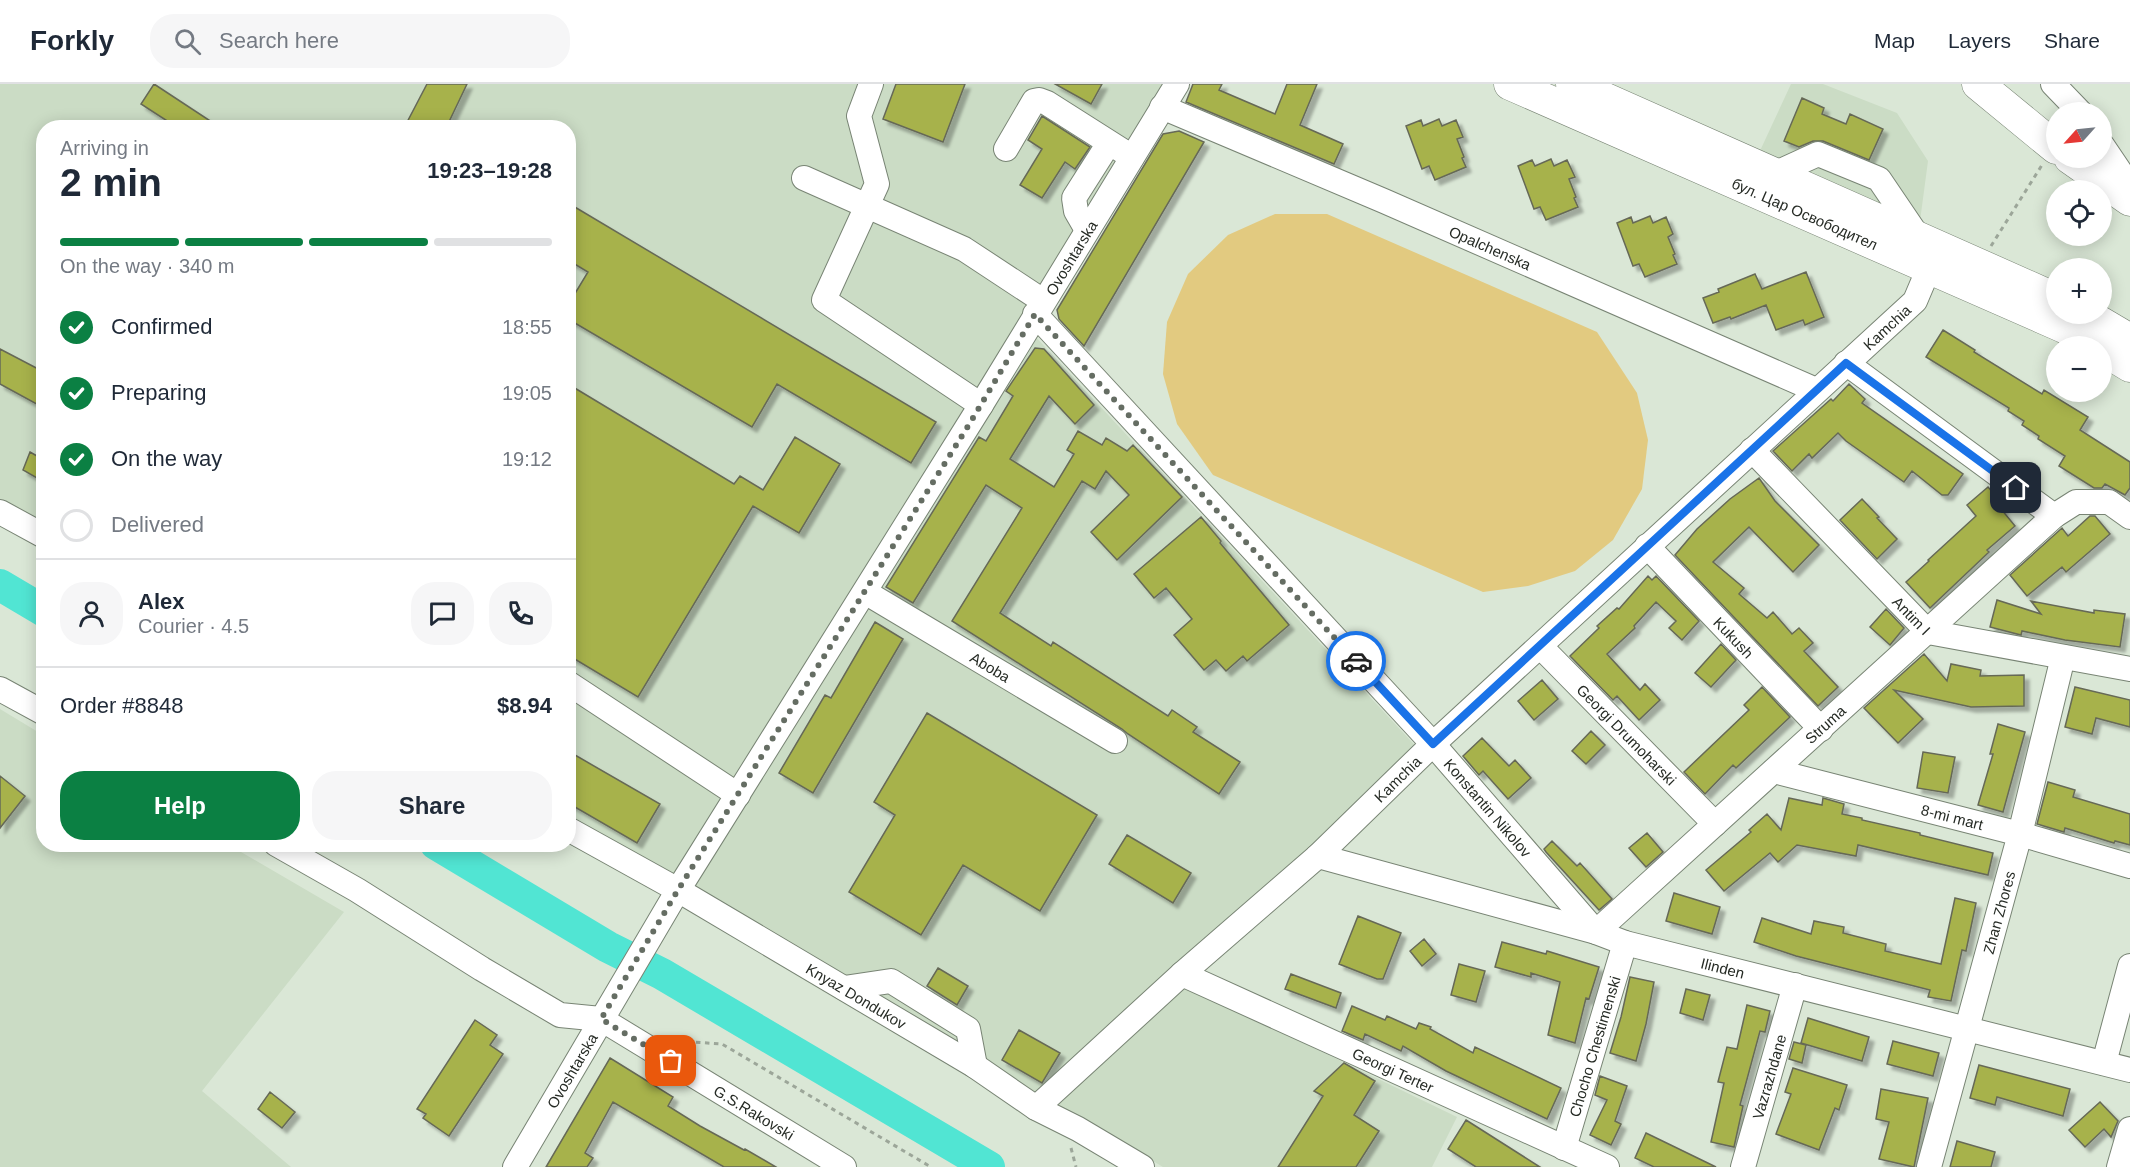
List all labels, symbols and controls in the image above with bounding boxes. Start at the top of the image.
search box [150,14,570,68]
text: Forkly [30,25,114,56]
icon: search [171,25,204,58]
text: Search here [219,28,339,53]
text: Map [1874,29,1915,52]
text: Layers [1948,29,2011,52]
text: Share [2044,29,2100,52]
north arrow [2046,102,2112,168]
map controls [2046,102,2112,402]
text: Arriving in [60,137,149,159]
text: 19:23–19:28 [427,158,552,183]
text: 2 min [60,161,162,204]
street label: бул. Цар Освободител [1729,174,1880,253]
button: locate [2046,180,2112,246]
street label: Ovoshtarska [1042,217,1101,298]
street label: Opalchenska [1447,222,1534,273]
text: On the way · 340 m [60,255,235,277]
button: + [2046,258,2112,324]
street label: Kamchia [1859,301,1914,353]
icon: check [60,311,93,344]
text: Confirmed [111,314,212,339]
text: 18:55 [502,316,552,338]
button: − [2046,336,2112,402]
icon: check [60,377,93,410]
text: Preparing [111,380,206,405]
text: 19:05 [502,382,552,404]
icon: check [60,443,93,476]
text: On the way [111,446,222,471]
text: 19:12 [502,448,552,470]
pin [1990,462,2041,513]
icon: home [1999,471,2032,504]
text: Delivered [111,512,204,537]
button: person [60,582,123,645]
button: chat [411,582,474,645]
button: phone [489,582,552,645]
text: Alex [138,589,184,614]
street label: Antim I [1890,593,1934,638]
street label: Kukush [1710,613,1757,661]
text: Courier · 4.5 [138,615,249,637]
courier [1326,631,1386,691]
icon: car [1340,645,1373,678]
street label: Aboba [967,648,1014,685]
street label: Georgi Drumoharski [1574,681,1680,788]
text: Order #8848 [60,693,184,718]
text: $8.94 [497,693,552,718]
street label: Struma [1801,701,1849,747]
street label: Kamchia [1371,752,1425,805]
street label: Konstantin Nikolov [1441,755,1536,860]
button: Help [60,771,300,840]
button: Share [312,771,552,840]
street label: 8-mi mart [1919,801,1986,833]
street label: Zhan Zhores [1979,869,2018,956]
street label: Ilinden [1699,954,1746,981]
street label: Knyaz Dondukov [803,959,910,1032]
street label: Chocho Chestimenski [1565,974,1623,1119]
street label: Ovoshtarska [543,1029,601,1111]
street label: Vazrazhdane [1749,1032,1789,1121]
pin [645,1035,696,1086]
icon: bag [654,1044,687,1077]
street label: Georgi Terter [1350,1044,1437,1096]
street label: G.S.Rakovski [711,1081,797,1143]

